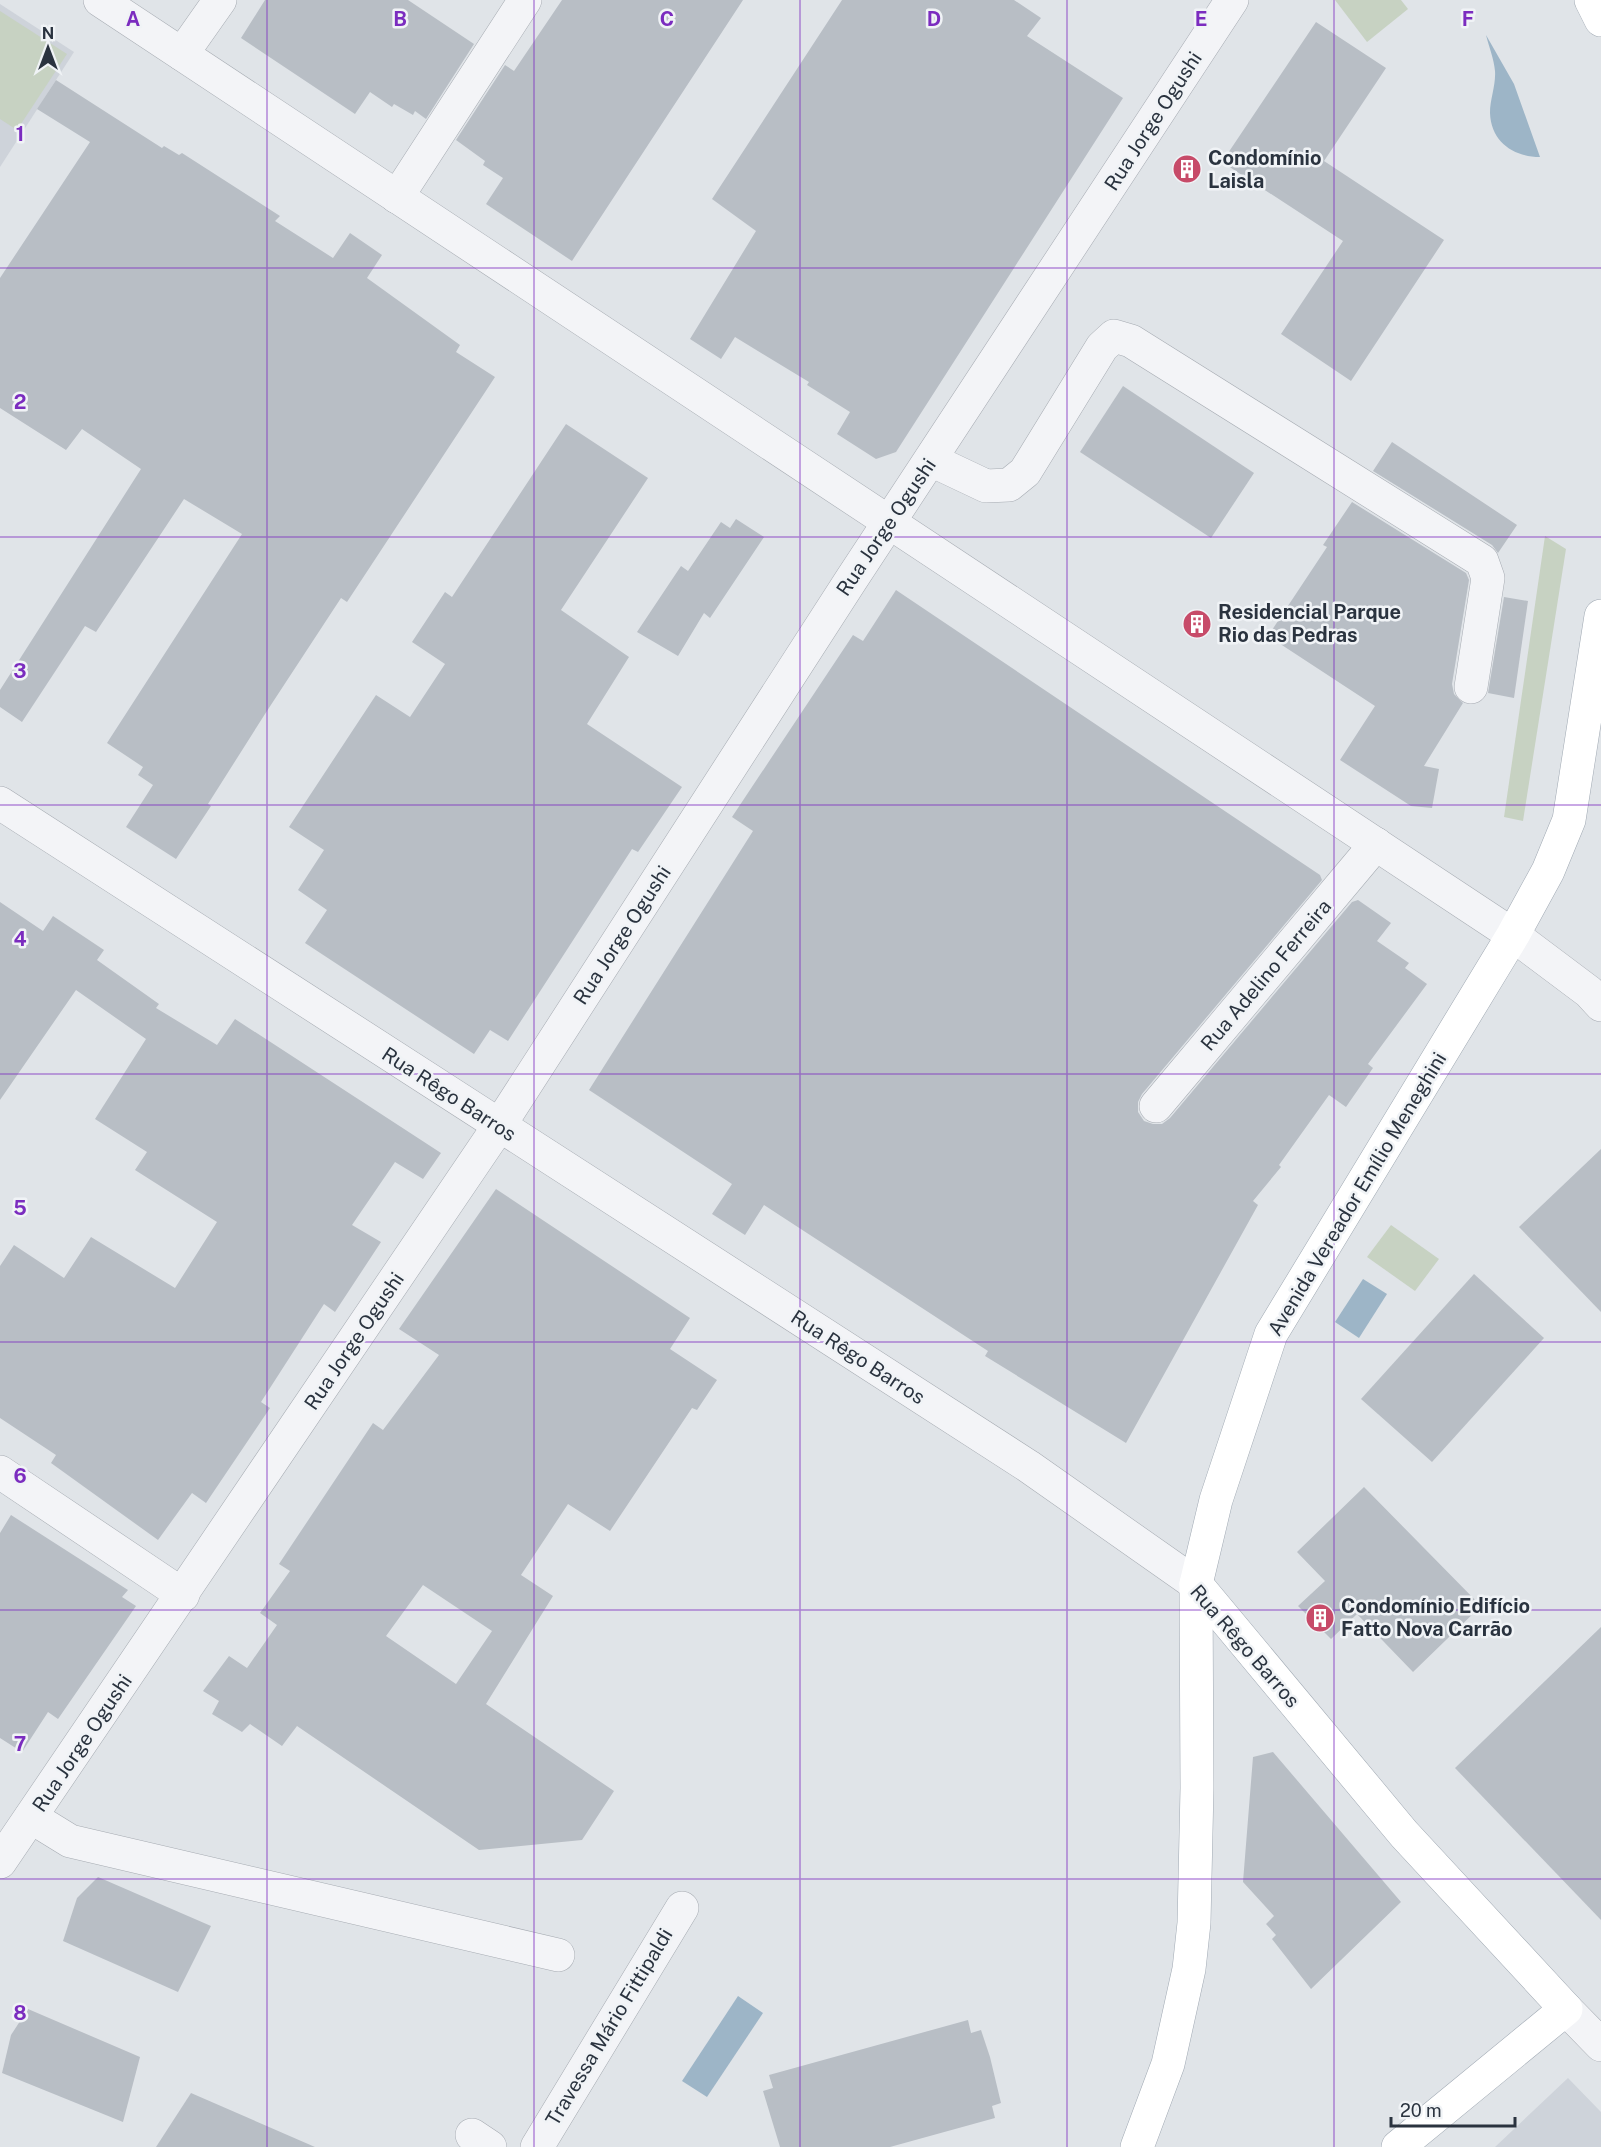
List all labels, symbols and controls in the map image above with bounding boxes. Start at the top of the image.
text: A [126,7,140,31]
text: B [393,7,407,31]
text: C [660,7,674,31]
text: D [927,7,941,31]
text: E [1195,7,1207,31]
text: F [1462,7,1474,31]
north arrow [18,18,78,78]
text: N [42,24,54,43]
street label: Rua Jorge Ogushi [1099,47,1207,195]
text: 1 [16,122,24,146]
place label: Condomínio Laisla [1208,146,1321,193]
building icon: Condomínio Laisla [1171,153,1203,185]
text: 2 [14,390,26,414]
street label: Rua Jorge Ogushi [831,454,941,600]
place label: Residencial Parque Rio das Pedras [1218,600,1401,647]
building icon: Residencial Parque Rio das Pedras [1181,608,1213,640]
text: 3 [13,659,27,683]
street label: Rua Jorge Ogushi [568,861,676,1009]
street label: Rua Adelino Ferreira [1196,895,1336,1055]
text: 4 [13,927,27,951]
street label: Rua Rêgo Barros [378,1042,520,1146]
street label: Avenida Vereador Emílio Meneghini [1263,1048,1451,1340]
text: 5 [13,1196,27,1220]
street label: Rua Jorge Ogushi [299,1268,409,1414]
street label: Rua Rêgo Barros [787,1305,929,1409]
text: 6 [13,1464,27,1488]
street label: Rua Rêgo Barros [1185,1580,1305,1712]
place label: Condomínio Edifício Fatto Nova Carrão [1341,1594,1530,1641]
building icon: Condomínio Edifício Fatto Nova Carrão [1304,1602,1336,1634]
street label: Rua Jorge Ogushi [27,1670,137,1816]
text: 7 [14,1732,26,1756]
street label: Travessa Mário Fittipaldi [540,1924,678,2130]
text: 8 [13,2001,27,2025]
scale bar [1391,2090,1516,2128]
text: 20 m [1400,2100,1442,2121]

